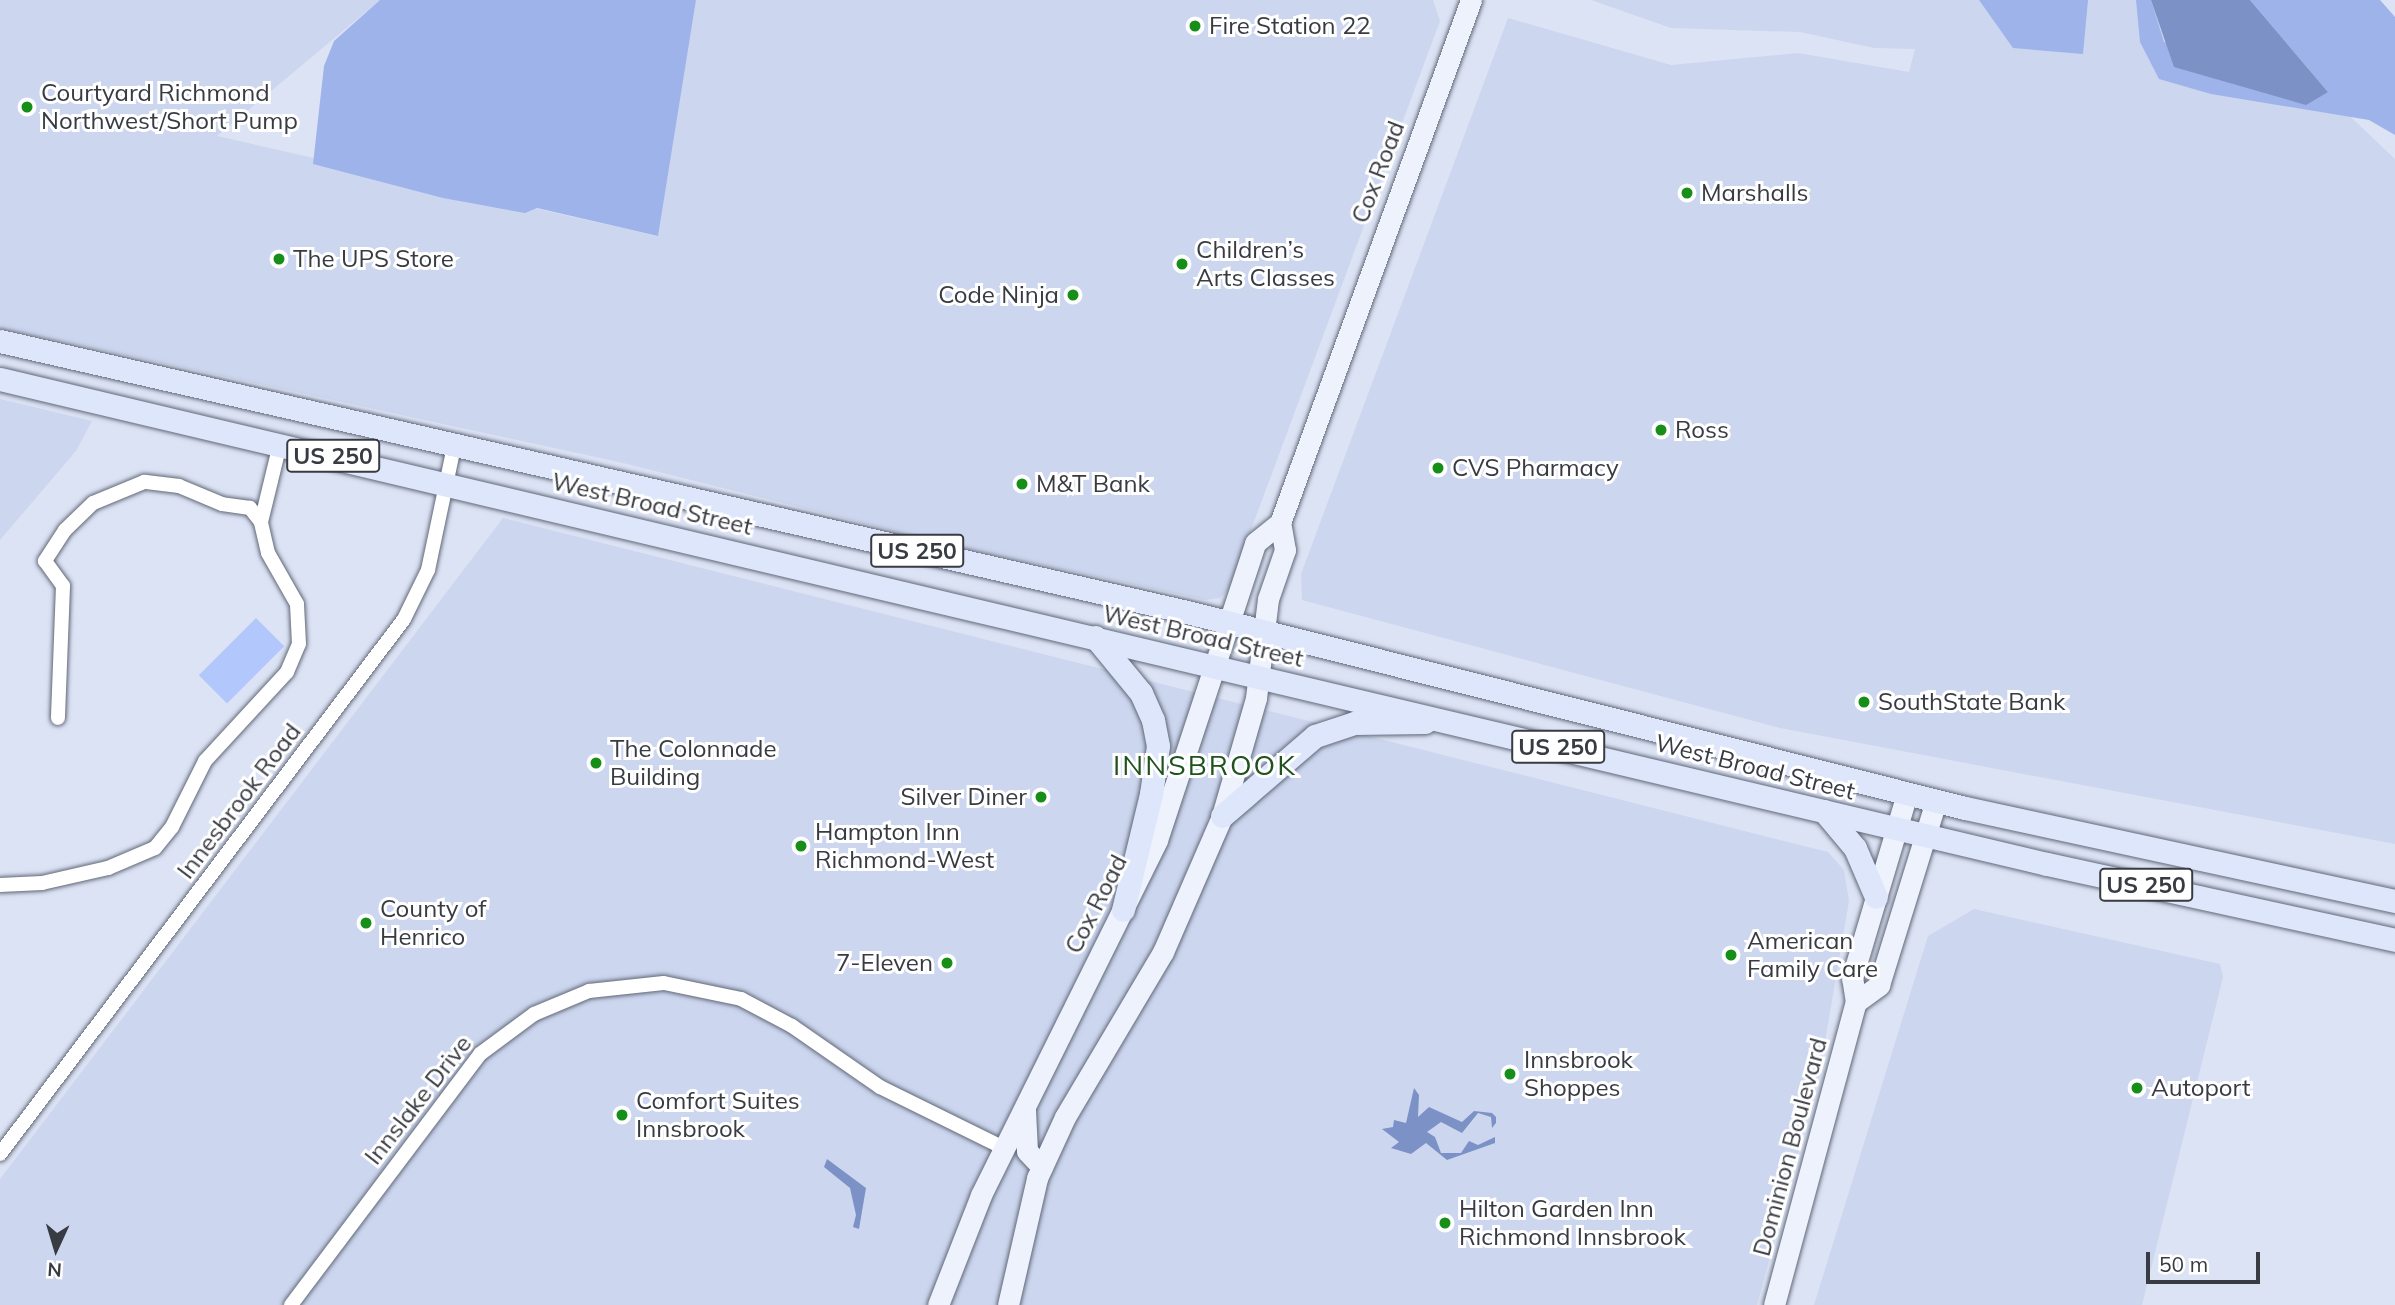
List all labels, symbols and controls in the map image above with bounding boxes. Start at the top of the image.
place label: Fire Station 22 [1209,12,1371,40]
marker: Fire Station 22 [1187,18,1203,34]
place label: Courtyard Richmond Northwest/Short Pump [41,79,298,135]
marker: Courtyard Richmond Northwest/Short Pump [19,99,35,115]
street label: Cox Road [1345,117,1411,227]
place label: Marshalls [1701,179,1808,207]
marker: Marshalls [1679,185,1695,201]
place label: Children’s Arts Classes [1196,236,1335,292]
place label: The UPS Store [293,245,454,273]
marker: The UPS Store [271,251,287,267]
marker: Children’s Arts Classes [1174,256,1190,272]
place label: Code Ninja [938,281,1059,309]
marker: Code Ninja [1065,287,1081,303]
place label: Ross [1675,416,1729,444]
marker: Ross [1653,422,1669,438]
road number: US 250 [286,436,380,476]
place label: CVS Pharmacy [1452,454,1619,482]
marker: CVS Pharmacy [1430,460,1446,476]
street label: West Broad Street [549,467,755,541]
place label: M&T Bank [1036,470,1150,498]
marker: M&T Bank [1014,476,1030,492]
road number: US 250 [870,531,964,570]
street label: West Broad Street [1100,599,1306,673]
place label: SouthState Bank [1878,688,2065,716]
marker: SouthState Bank [1856,694,1872,710]
street label: Innesbrook Road [171,718,307,884]
road number: US 250 [1511,727,1605,766]
street label: West Broad Street [1652,728,1858,806]
place label: The Colonnade Building [610,735,777,791]
district label: INNSBROOK [1114,748,1296,782]
marker: The Colonnade Building [588,755,604,771]
place label: Silver Diner [901,783,1027,811]
marker: Silver Diner [1033,789,1049,805]
place label: Hampton Inn Richmond-West [815,818,994,874]
marker: Hampton Inn Richmond-West [793,838,809,854]
street label: Cox Road [1059,850,1133,958]
road number: US 250 [2099,866,2193,904]
place label: County of Henrico [380,895,486,951]
marker: County of Henrico [358,915,374,931]
place label: American Family Care [1747,927,1878,983]
marker: American Family Care [1721,945,1741,965]
place label: 7-Eleven [836,949,933,977]
marker: 7-Eleven [939,955,955,971]
street label: Innslake Drive [359,1030,477,1170]
street label: Dominion Boulevard [1747,1035,1833,1259]
place label: Innsbrook Shoppes [1524,1046,1633,1102]
marker: Innsbrook Shoppes [1502,1066,1518,1082]
place label: Autoport [2151,1074,2250,1102]
marker: Autoport [2129,1080,2145,1096]
place label: Comfort Suites Innsbrook [636,1087,800,1143]
marker: Comfort Suites Innsbrook [614,1107,630,1123]
place label: Hilton Garden Inn Richmond Innsbrook [1459,1195,1686,1251]
north arrow [21,1214,91,1284]
marker: Hilton Garden Inn Richmond Innsbrook [1437,1215,1453,1231]
scale bar [2150,1238,2264,1282]
text: 50 m [2159,1251,2208,1277]
text: N [47,1257,63,1282]

